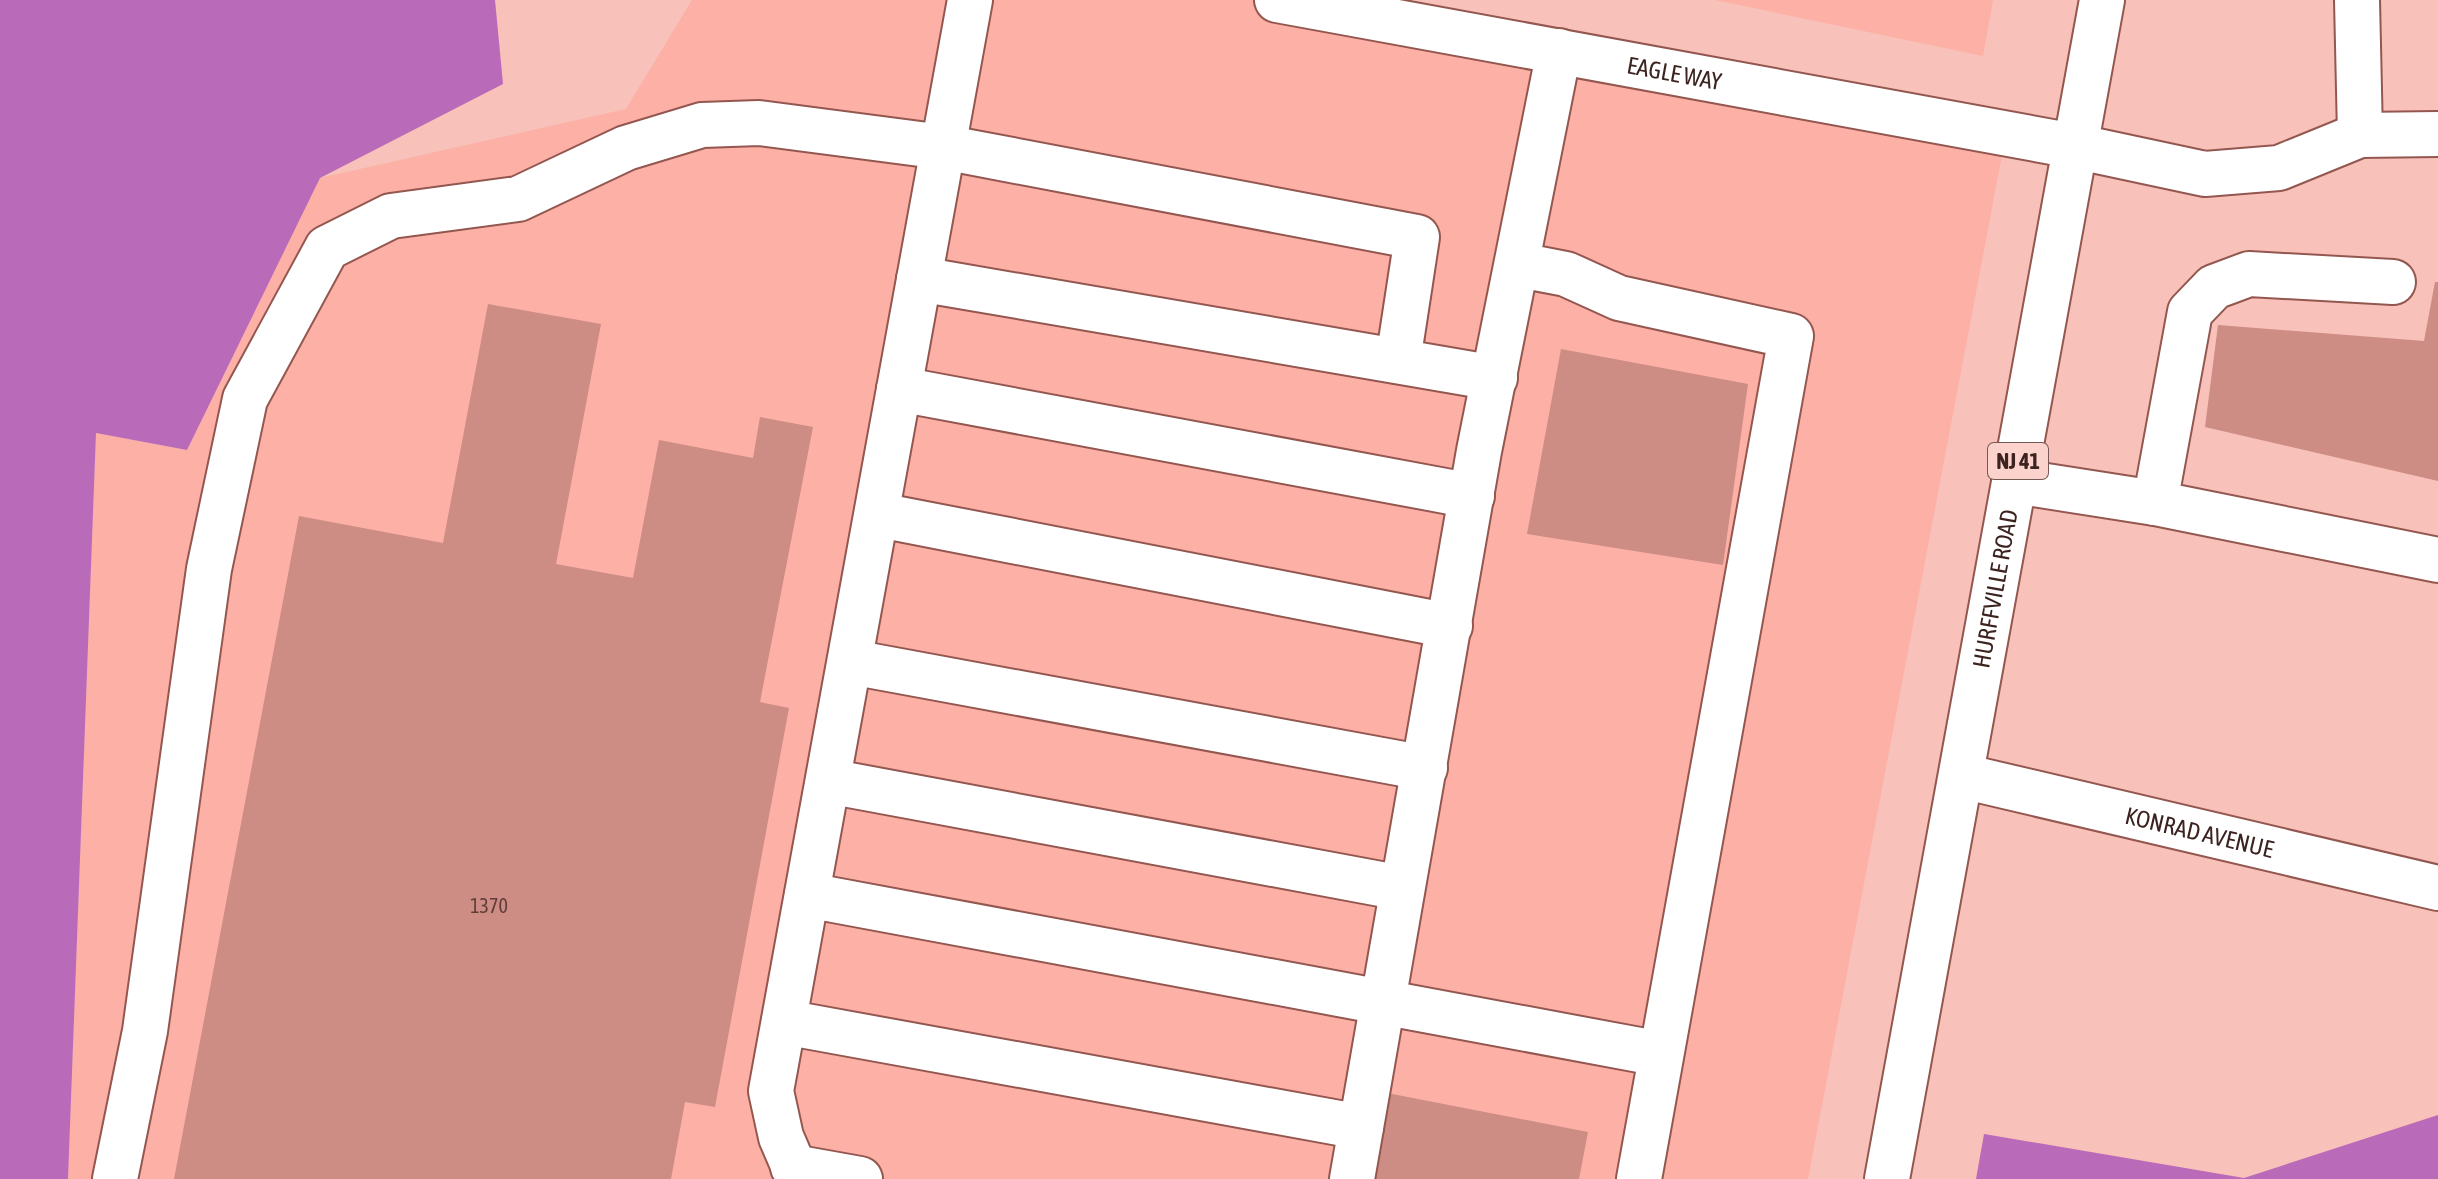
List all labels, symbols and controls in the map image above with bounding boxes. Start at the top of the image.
street label: EAGLE WAY [1625,51,1724,95]
road number: NJ 41 [1988,443,2048,479]
street label: HURFFVILLE ROAD [1967,507,2022,670]
street label: KONRAD AVENUE [2123,801,2276,862]
house number: 1370 [470,894,508,917]

